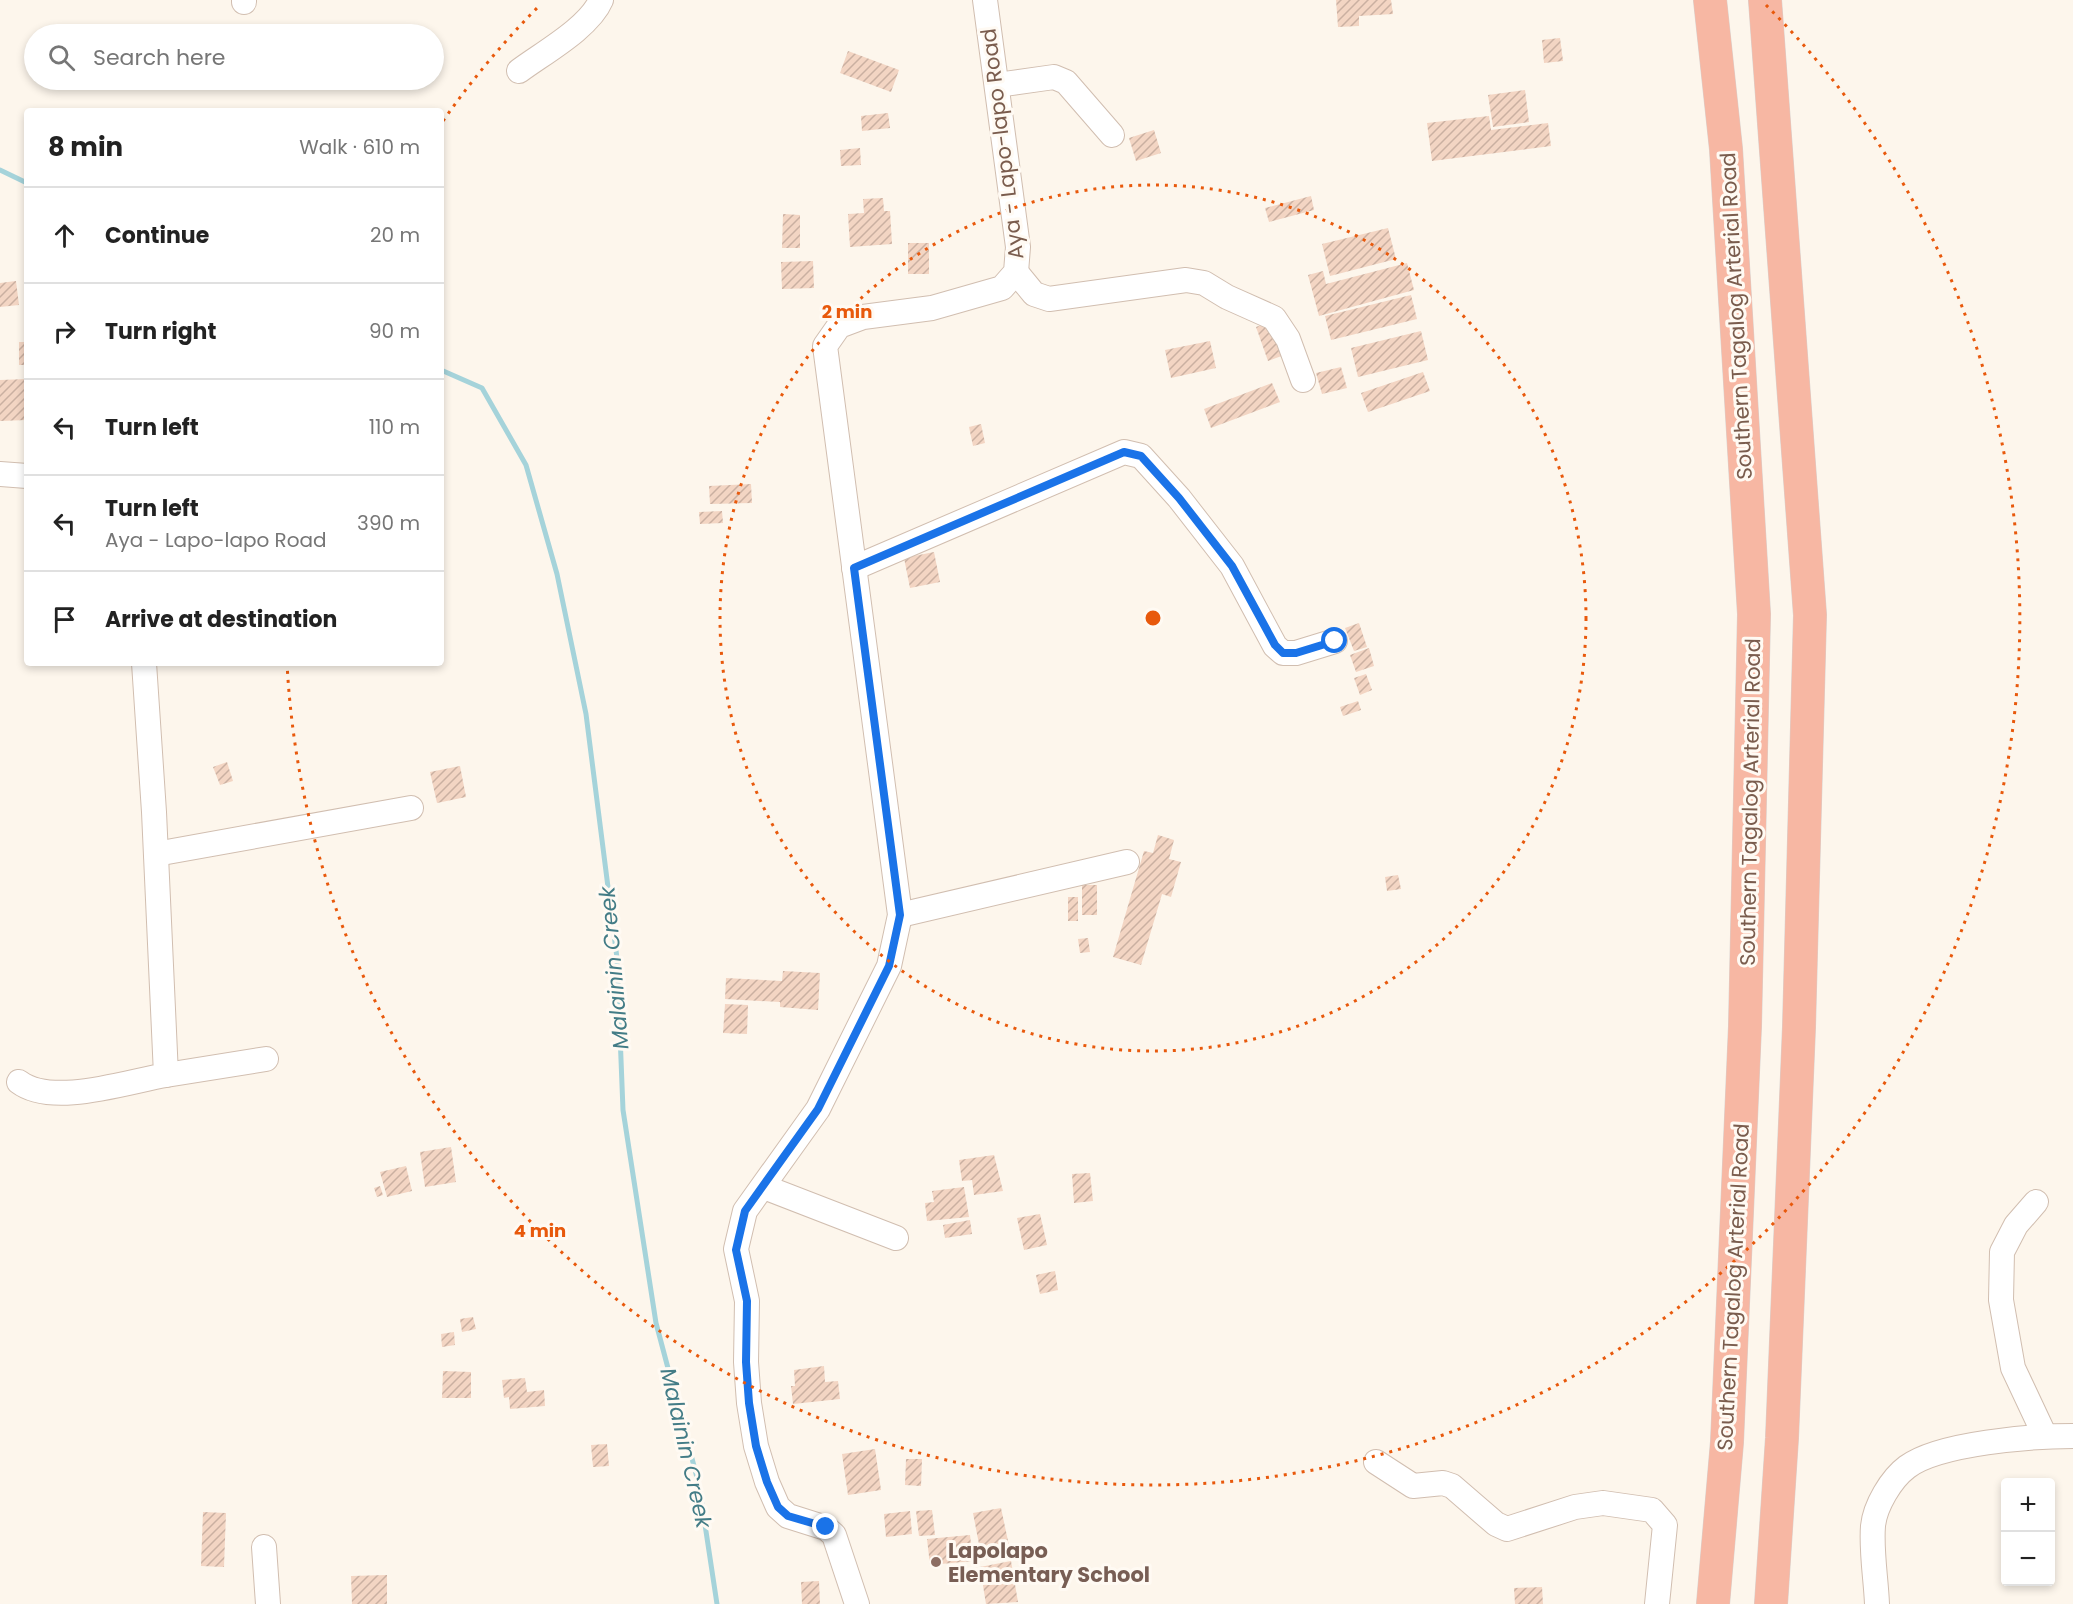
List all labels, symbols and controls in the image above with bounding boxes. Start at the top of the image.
search box [24,24,444,90]
street label: Aya - Lapo-lapo Road [973,27,1031,261]
icon: search [45,41,78,74]
text: Search here [93,42,226,73]
text: 8 min [48,129,123,165]
text: Walk · 610 m [299,133,420,161]
street label: Southern Tagalog Arterial Road [1713,152,1759,480]
icon: ahead [48,219,81,252]
text: Continue [105,220,209,251]
text: 20 m [370,221,420,249]
text: 2 min [822,299,872,324]
icon: right [48,315,81,348]
text: Turn right [105,316,216,347]
text: 90 m [369,317,420,345]
icon: left [48,411,81,444]
text: Turn left [105,412,199,443]
text: 110 m [369,413,420,441]
text: Turn left [105,493,199,524]
icon: left [48,507,81,540]
text: 390 m [357,509,420,537]
text: Aya - Lapo-lapo Road [105,526,327,554]
icon: arrive [48,603,81,636]
text: Arrive at destination [105,604,337,635]
centre of rings [1143,608,1163,628]
route start [1321,627,1347,653]
street label: Southern Tagalog Arterial Road [1733,638,1767,966]
water label: Malainin Creek [591,884,637,1051]
street label: Southern Tagalog Arterial Road [1710,1123,1756,1451]
text: 4 min [514,1218,566,1243]
water label: Malainin Creek [653,1365,720,1533]
map controls [2001,1478,2055,1586]
button: + [2001,1478,2055,1532]
route end [812,1513,838,1539]
button: − [2001,1532,2055,1586]
place label: Lapolapo Elementary School [948,1536,1150,1589]
marker: Lapolapo Elementary School [929,1555,943,1569]

